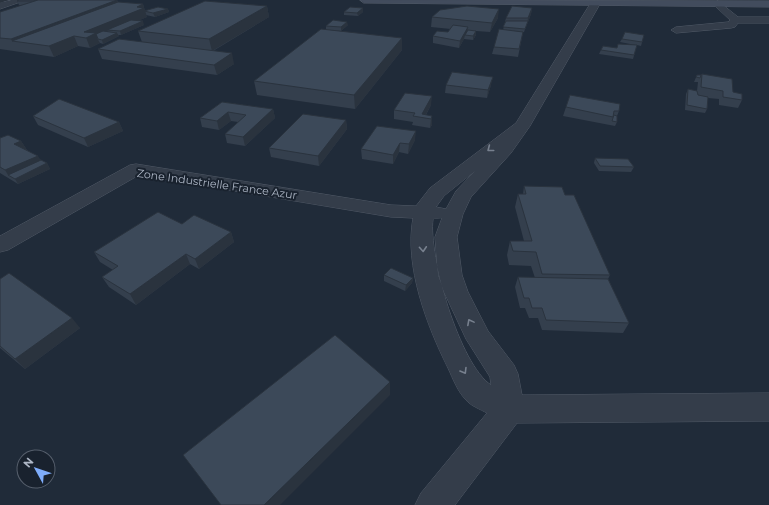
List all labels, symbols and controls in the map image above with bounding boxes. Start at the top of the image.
one-way arrow [488,145,495,152]
street label: Zone Industrielle France Azur [136,166,298,202]
one-way arrow [419,246,428,252]
one-way arrow [468,319,475,326]
one-way arrow [459,367,466,374]
north arrow [16,449,56,489]
text: N [20,455,37,470]

